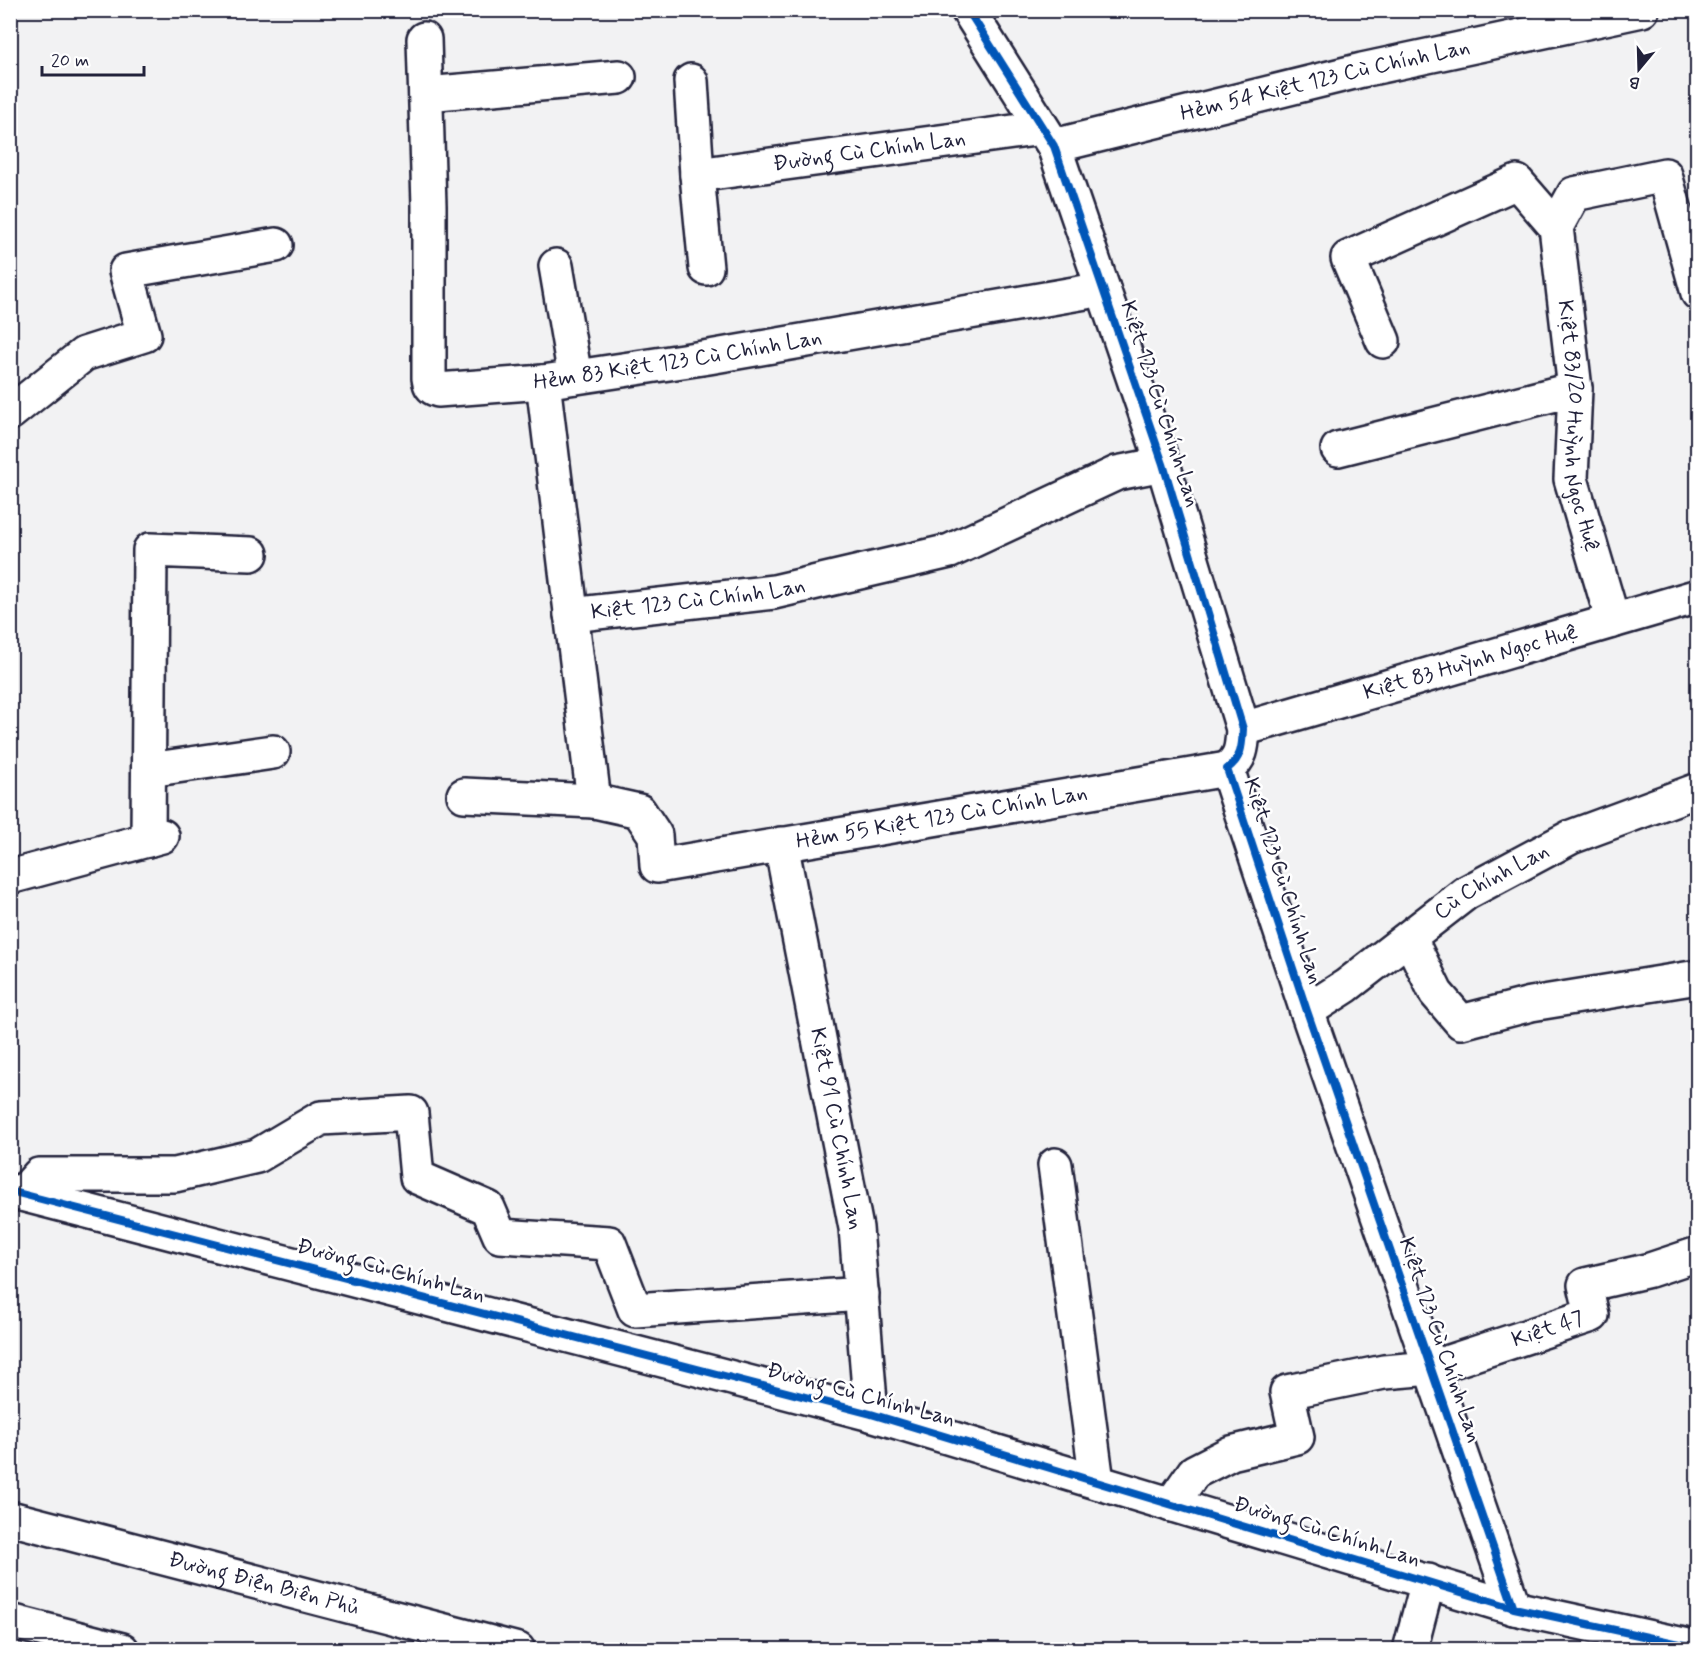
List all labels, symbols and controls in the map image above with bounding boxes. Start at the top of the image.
street label: Hẻm 54 Kiệt 123 Cù Chính Lan [1178,33,1473,128]
scale bar [42,39,144,77]
north arrow [1609,39,1669,99]
text: 20 m [51,49,89,73]
text: B [1626,70,1643,93]
street label: Đường Cù Chính Lan [771,125,967,178]
street label: Kiệt 123 Cù Chính Lan [1113,297,1207,511]
street label: Kiệt 83/20 Huỳnh Ngọc Huệ [1551,299,1606,555]
street label: Hẻm 83 Kiệt 123 Cù Chính Lan [532,324,824,397]
street label: Kiệt 123 Cù Chính Lan [590,571,808,627]
street label: Kiệt 83 Huỳnh Ngọc Huệ [1360,618,1581,707]
street label: Kiệt 123 Cù Chính Lan [1236,774,1330,988]
street label: Hẻm 55 Kiệt 123 Cù Chính Lan [794,779,1090,856]
street label: Cù Chính Lan [1429,837,1554,926]
street label: Kiệt 91 Cù Chính Lan [803,1025,870,1232]
street label: Đường Cù Chính Lan [293,1232,488,1313]
street label: Kiệt 123 Cù Chính Lan [1392,1234,1488,1446]
street label: Kiệt 47 [1508,1305,1587,1354]
street label: Đường Cù Chính Lan [763,1356,958,1437]
street label: Đường Cù Chính Lan [1229,1490,1424,1577]
street label: Đường Điện Biên Phủ [165,1546,362,1622]

